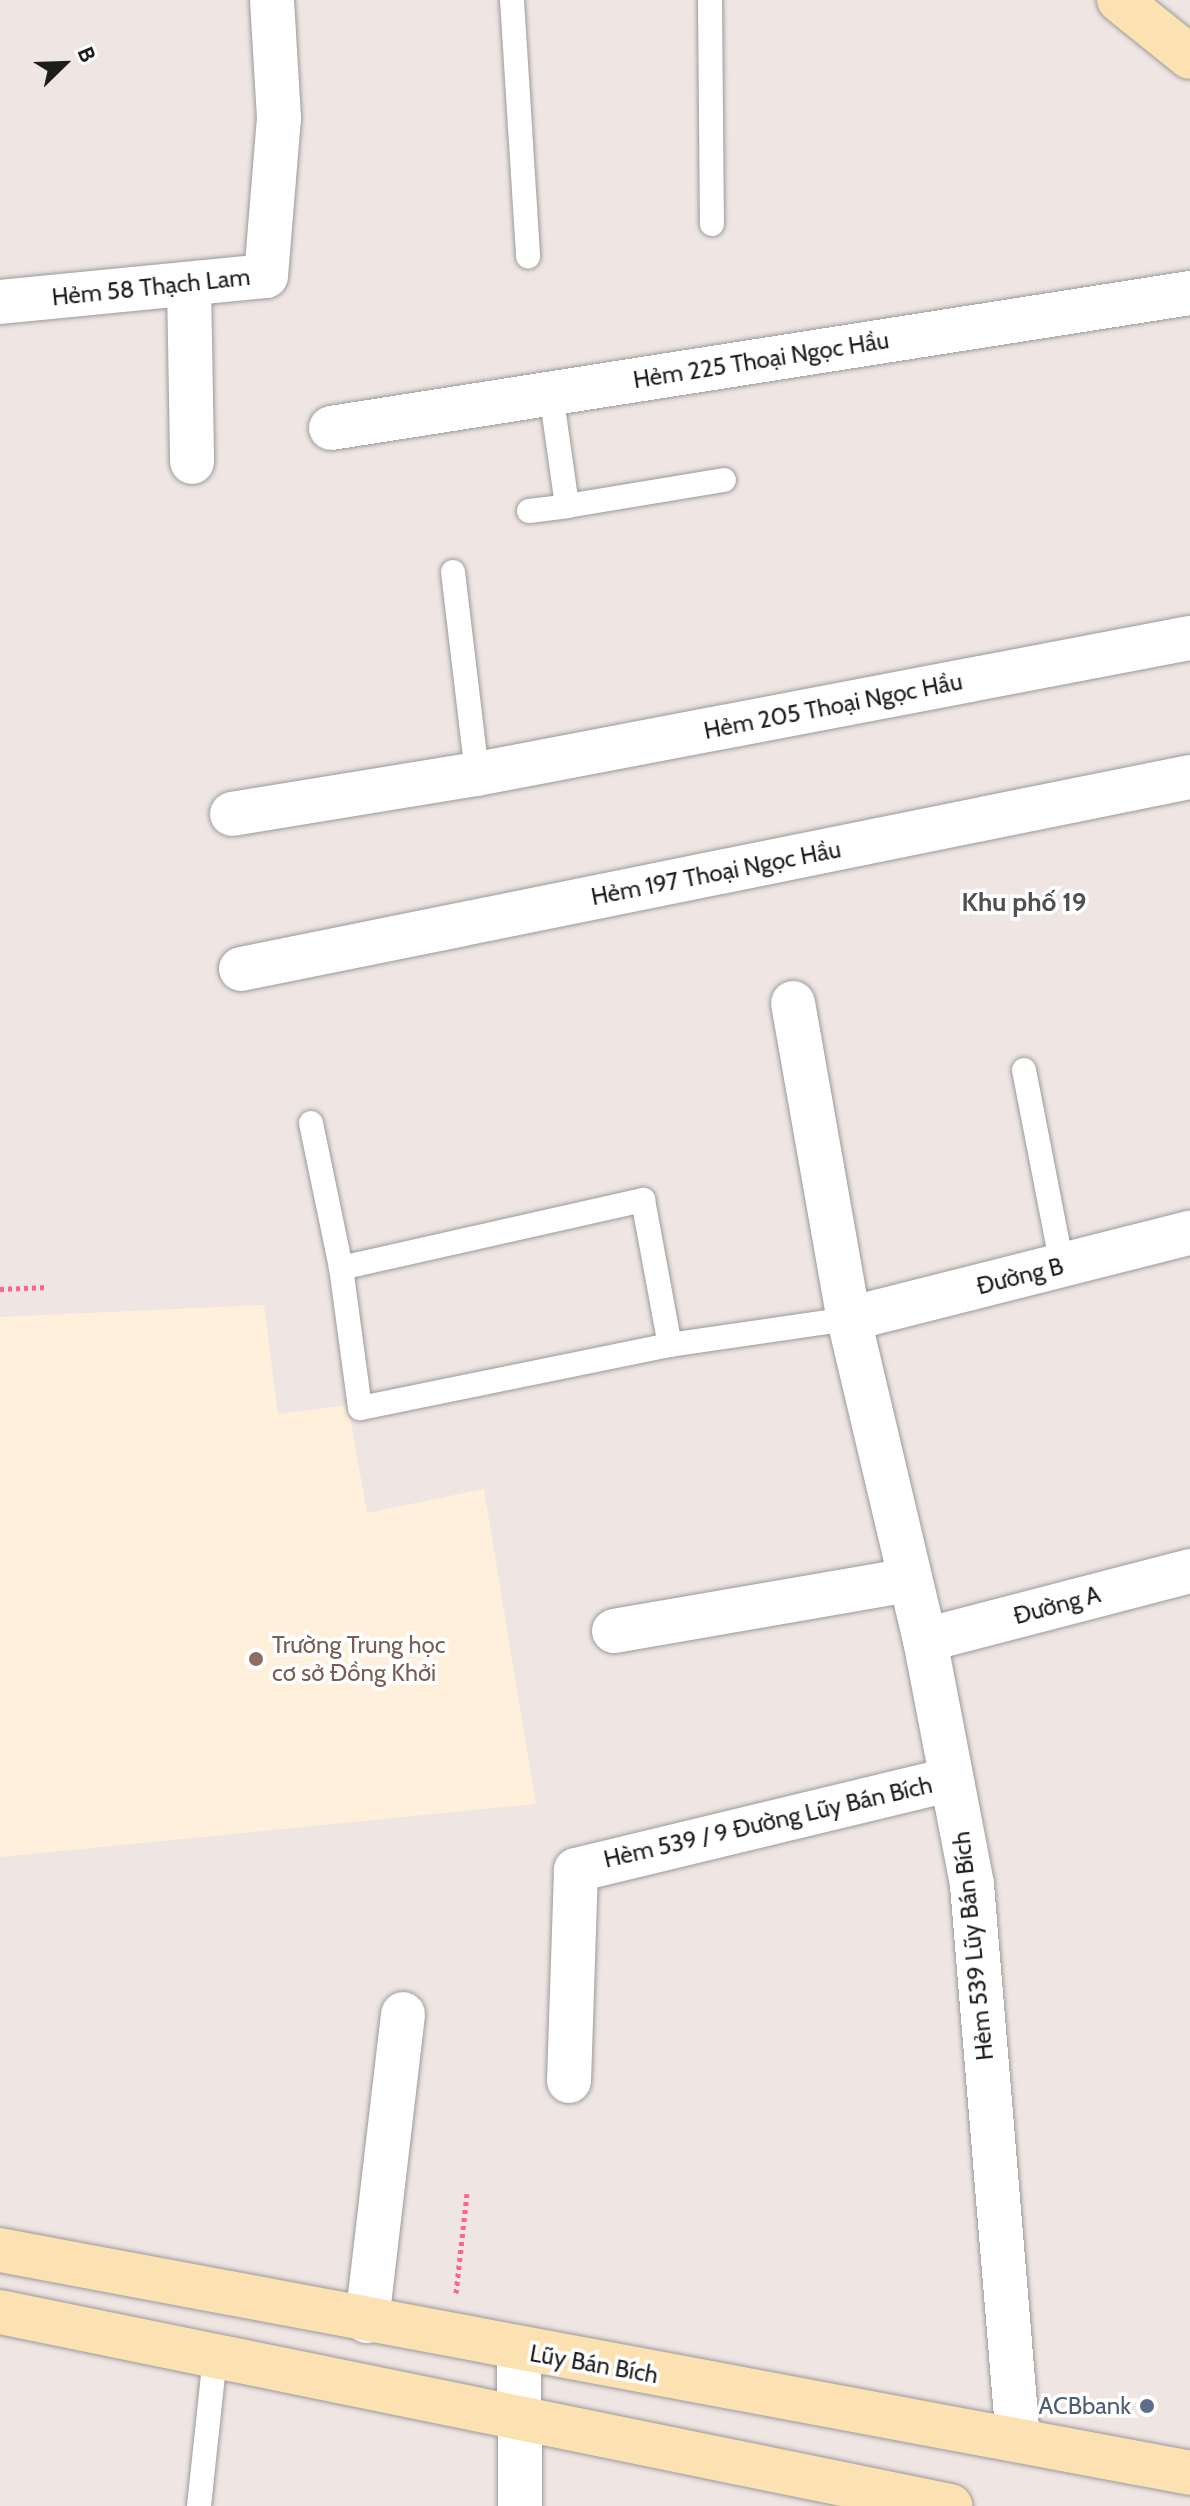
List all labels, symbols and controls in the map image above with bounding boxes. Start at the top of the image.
north arrow [24,24,104,104]
text: B [71,43,102,66]
street label: Hẻm 58 Thạch Lam [50,262,252,312]
street label: Hẻm 225 Thoại Ngọc Hầu [631,326,891,394]
street label: Hẻm 205 Thoại Ngọc Hầu [701,667,965,745]
street label: Hẻm 197 Thoại Ngọc Hầu [589,835,843,911]
district label: Khu phố 19 [962,887,1086,919]
street label: Đường B [974,1251,1066,1301]
street label: Đường A [1010,1580,1104,1630]
place label: Trường Trung học cơ sở Đồng Khởi [272,1631,446,1687]
marker: Trường Trung học cơ sở Đồng Khởi [247,1650,265,1668]
street label: Hèm 539 / 9 Đường Lũy Bán Bích [601,1770,935,1874]
street label: Hẻm 539 Lũy Bán Bích [947,1830,999,2062]
street label: Lũy Bán Bích [528,2339,660,2389]
place label: ACBbank [1039,2392,1131,2420]
marker: ACBbank [1138,2397,1156,2415]

